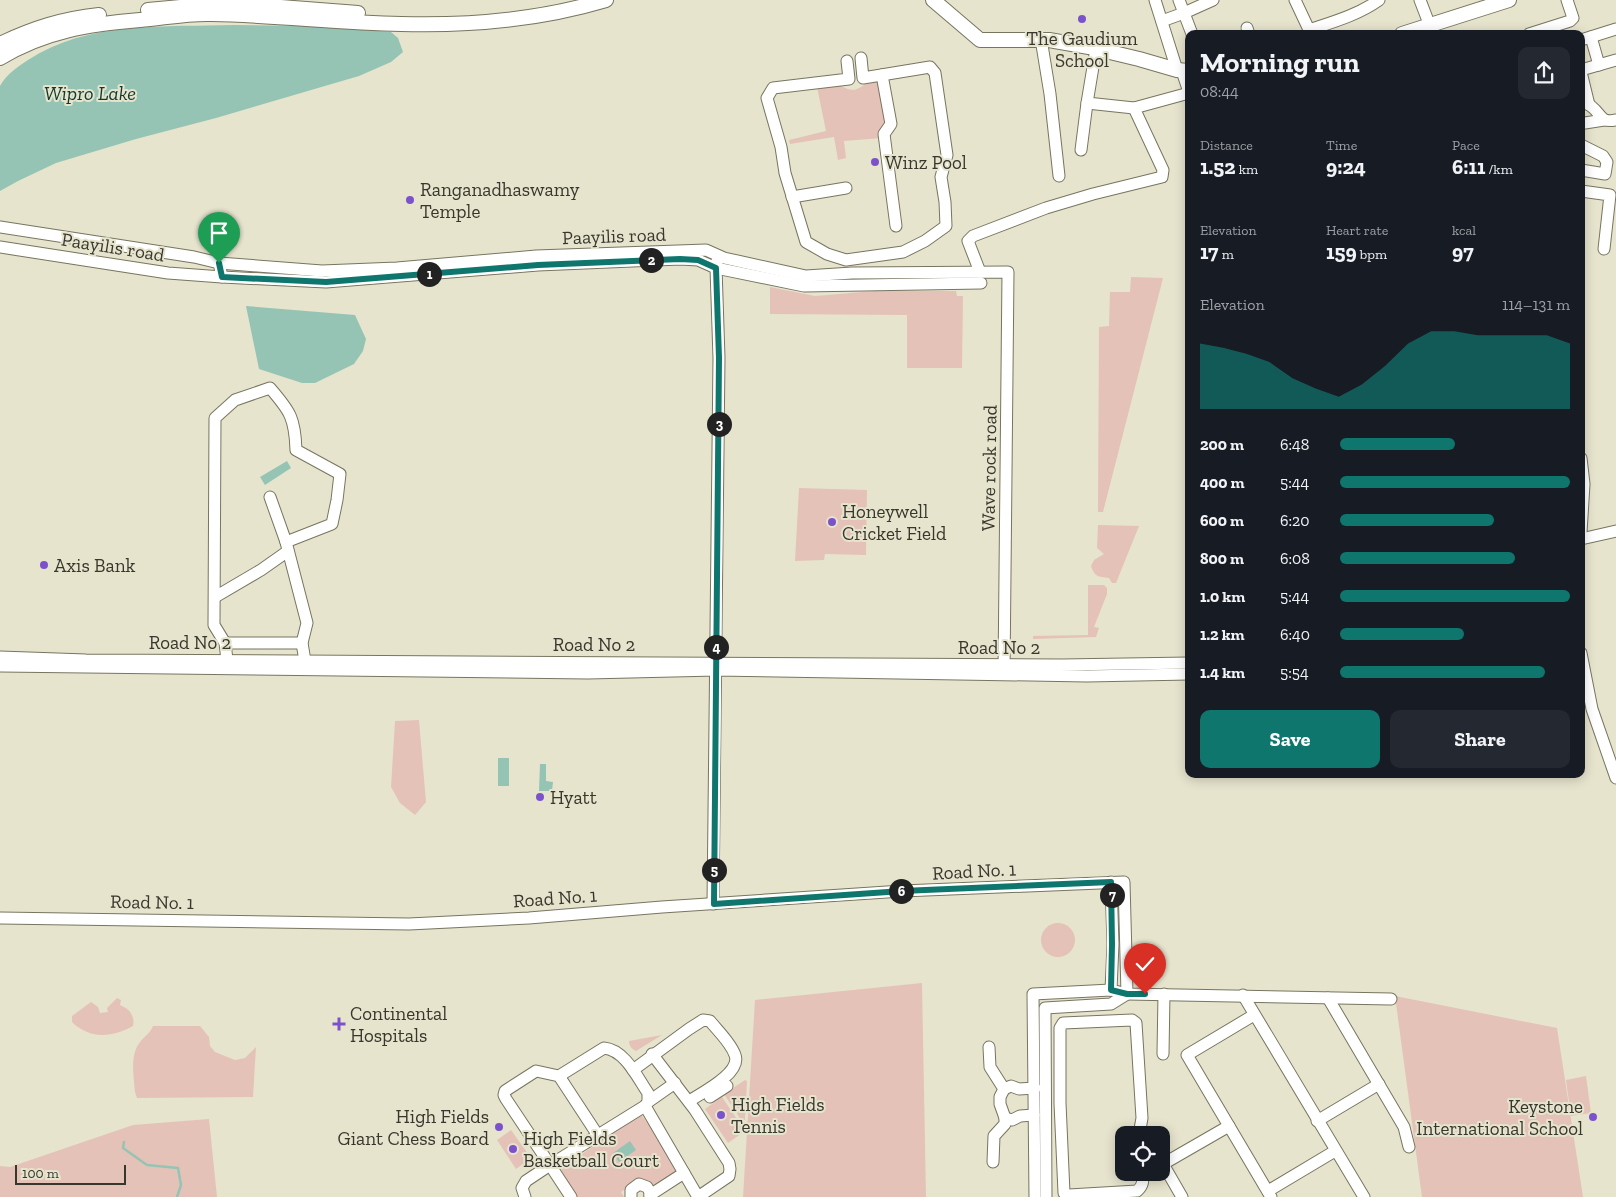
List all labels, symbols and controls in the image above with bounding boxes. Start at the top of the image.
marker: The Gaudium School [1076,13,1088,25]
place label: The Gaudium School [1026,27,1138,72]
text: Morning run [1200,46,1360,79]
button: share [1518,47,1570,99]
water label: Wipro Lake [44,81,136,105]
text: 08:44 [1200,82,1239,101]
text: Distance [1200,137,1253,154]
text: Time [1326,137,1357,154]
text: Pace [1452,137,1480,154]
place label: Winz Pool [885,151,967,174]
text: 1.52 [1200,154,1236,179]
text: 9:24 [1326,154,1366,179]
text: 6:11 [1452,154,1485,179]
marker: Winz Pool [869,156,881,168]
text: km [1236,161,1258,178]
text: /km [1485,161,1513,178]
place label: Ranganadhaswamy Temple [420,178,580,223]
marker: Ranganadhaswamy Temple [404,194,416,206]
pin [198,212,240,263]
icon: arrive [205,219,233,247]
text: Elevation [1200,222,1257,239]
text: Heart rate [1326,222,1388,239]
text: kcal [1452,222,1476,239]
street label: Paayilis road [562,223,667,249]
street label: Paayilis road [60,227,167,267]
text: 17 [1200,239,1218,264]
text: 159 [1326,239,1357,264]
text: 97 [1452,239,1474,264]
text: m [1218,246,1234,263]
text: bpm [1357,246,1387,263]
pin: 2 [638,248,664,272]
text: 2 [648,252,655,269]
pin: 1 [416,262,442,286]
text: 1 [427,266,432,283]
text: Elevation [1200,295,1265,314]
text: 114–131 m [1502,295,1570,314]
street label: Wave rock road [976,404,1002,531]
pin: 3 [706,412,732,436]
text: 3 [716,416,723,433]
text: 200 m [1200,435,1244,454]
text: 6:48 [1280,435,1309,454]
text: 400 m [1200,473,1245,492]
text: 5:44 [1280,473,1309,492]
place label: Honeywell Cricket Field [842,500,947,545]
text: 600 m [1200,511,1244,530]
text: 6:20 [1280,511,1310,530]
marker: Honeywell Cricket Field [826,516,838,528]
text: 800 m [1200,549,1244,568]
text: 6:08 [1280,549,1310,568]
place label: Axis Bank [54,554,136,577]
marker: Axis Bank [38,559,50,571]
text: 1.0 km [1200,587,1245,606]
text: 5:44 [1280,587,1309,606]
text: 1.2 km [1200,625,1245,644]
text: 6:40 [1280,625,1310,644]
street label: Road No 2 [149,631,231,654]
street label: Road No 2 [553,633,635,656]
pin: 4 [704,634,728,660]
street label: Road No 2 [958,636,1040,659]
text: 4 [713,639,720,656]
text: 1.4 km [1200,663,1245,682]
text: 5:54 [1280,663,1309,682]
button: Save [1200,710,1380,768]
button: Share [1390,710,1570,768]
place label: Hyatt [550,786,597,809]
marker: Hyatt [534,791,546,803]
street label: Road No. 1 [931,857,1017,885]
pin: 5 [702,858,726,882]
text: 5 [711,862,718,879]
pin: 6 [888,878,914,904]
pin: 7 [1100,882,1124,908]
text: 6 [898,883,905,900]
street label: Road No. 1 [512,884,598,912]
text: 7 [1109,887,1116,904]
street label: Road No. 1 [110,890,194,914]
pin [1124,943,1166,994]
icon: check [1131,950,1159,978]
place label: Continental Hospitals [350,1002,447,1047]
marker: Continental Hospitals [332,1017,346,1031]
place label: High Fields Tennis [731,1093,825,1138]
place label: Keystone International School [1416,1095,1583,1140]
place label: High Fields Giant Chess Board [338,1105,490,1150]
marker: High Fields Tennis [715,1109,727,1121]
marker: Keystone International School [1587,1111,1599,1123]
marker: High Fields Giant Chess Board [493,1121,505,1133]
map controls [1115,1126,1170,1181]
button: locate [1115,1126,1170,1181]
place label: High Fields Basketball Court [523,1127,659,1172]
marker: High Fields Basketball Court [507,1143,519,1155]
scale bar [15,1162,126,1185]
text: 100 m [22,1165,59,1182]

